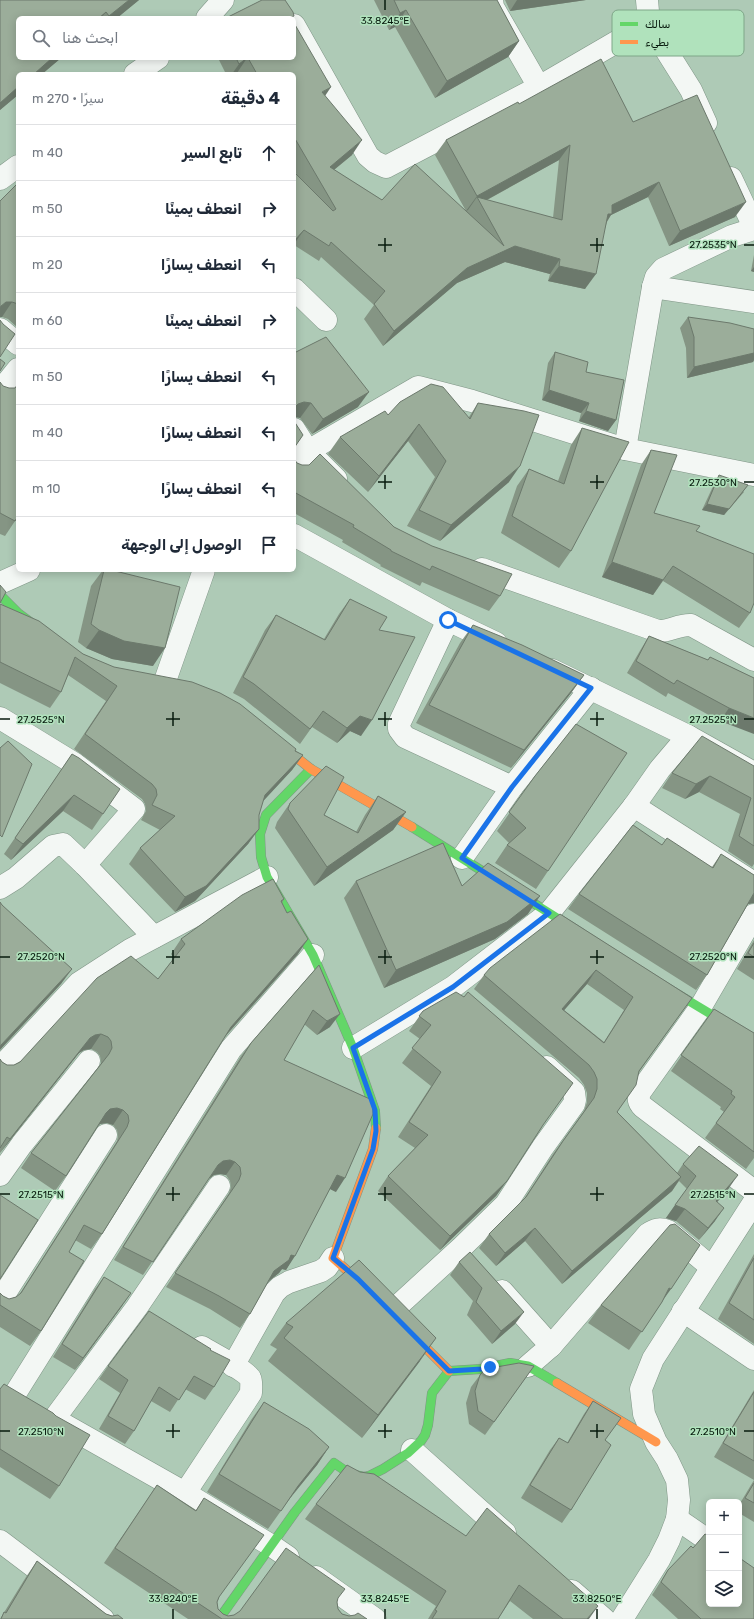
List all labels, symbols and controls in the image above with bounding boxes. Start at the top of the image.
legend [612,10,744,56]
text: 33.8245°E [361,15,409,27]
search box [16,16,296,60]
text: سالك [645,18,670,31]
icon: search [30,27,52,49]
text: ابحث هنا [62,29,119,47]
text: بطيء [645,36,669,51]
text: 4 دقيقة [221,88,280,108]
text: سيرًا · 270 m [32,91,104,106]
icon: ahead [258,142,280,164]
text: تابع السير [182,144,242,162]
text: 40 m [32,145,63,160]
icon: right [258,198,280,220]
text: انعطف يمينًا [165,200,242,218]
text: 50 m [32,201,63,216]
text: 27.2535°N [689,239,737,251]
icon: left [258,254,280,276]
text: انعطف يسارًا [161,256,242,274]
text: 20 m [32,257,63,272]
icon: right [258,310,280,332]
text: انعطف يمينًا [165,312,242,330]
text: 60 m [32,313,63,328]
icon: left [258,366,280,388]
text: انعطف يسارًا [161,368,242,386]
text: 50 m [32,369,63,384]
icon: left [258,422,280,444]
text: انعطف يسارًا [161,424,242,442]
text: 40 m [32,425,63,440]
text: 27.2530°N [689,477,737,489]
icon: left [258,478,280,500]
text: انعطف يسارًا [161,480,242,498]
text: 10 m [32,481,61,496]
icon: arrive [258,534,280,556]
text: الوصول إلى الوجهة [121,536,242,554]
route start [439,611,457,629]
text: 27.2525°N [17,714,65,726]
text: 27.2525°N [689,714,737,726]
text: 27.2520°N [17,951,65,963]
text: 27.2520°N [689,951,737,963]
text: 27.2515°N [18,1189,64,1201]
text: 27.2515°N [690,1189,736,1201]
route end [481,1358,499,1376]
text: 27.2510°N [18,1426,64,1438]
text: 27.2510°N [690,1426,736,1438]
map controls [706,1499,742,1607]
button: + [706,1499,742,1535]
button: − [706,1535,742,1571]
button: layers [706,1571,742,1607]
text: 33.8240°E [148,1593,198,1605]
text: 33.8245°E [361,1593,409,1605]
text: 33.8250°E [573,1593,621,1605]

